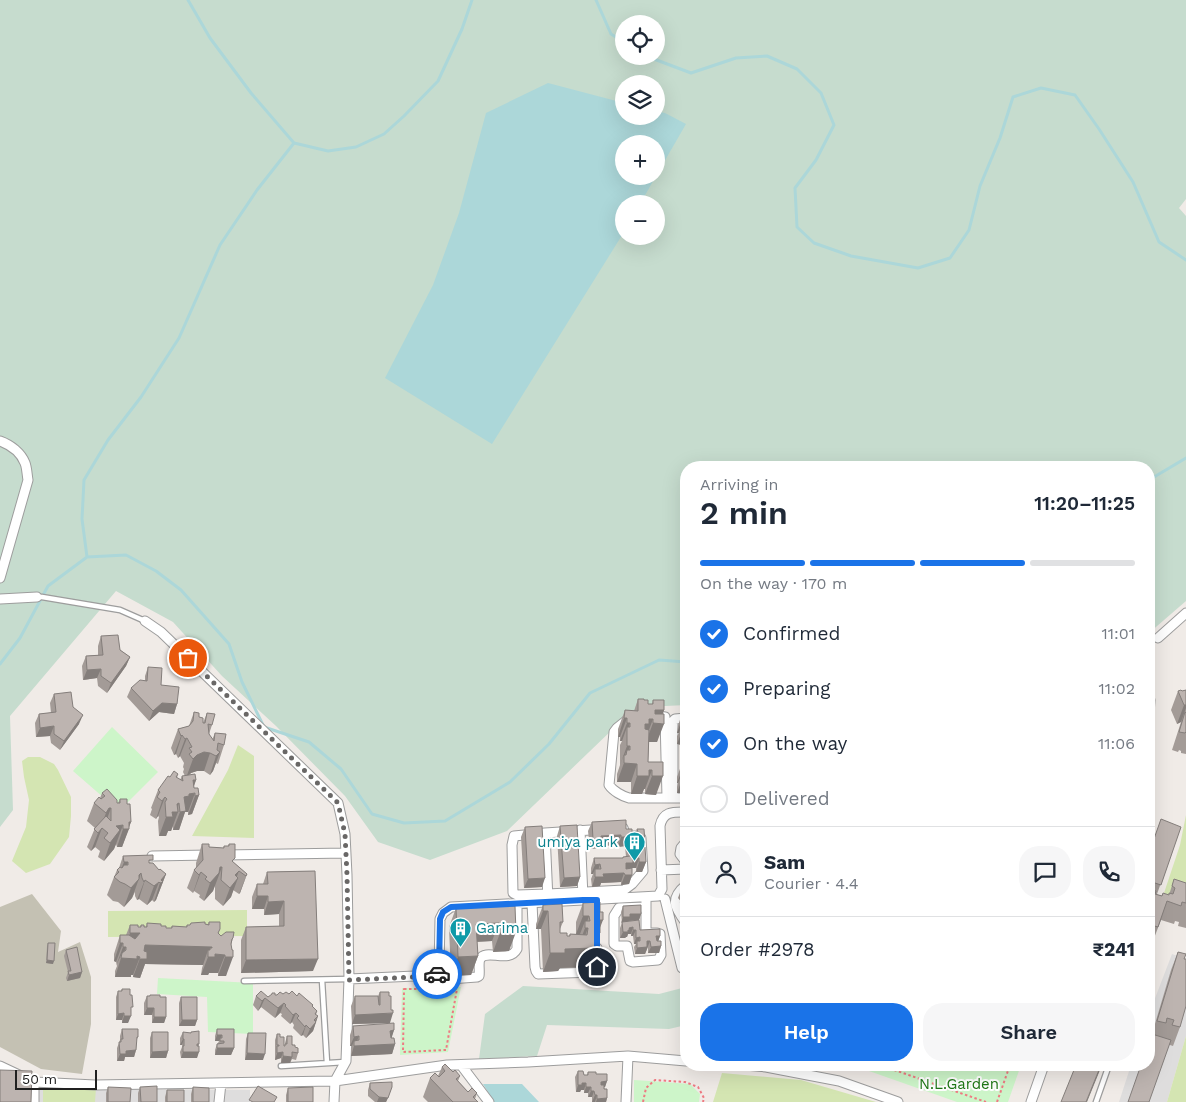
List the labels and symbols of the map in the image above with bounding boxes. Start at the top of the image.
pin [167,637,209,679]
building icon: umiya park [622,830,646,861]
place label: umiya park [537,833,618,851]
building icon: Garima [448,916,472,947]
place label: Garima [476,919,529,937]
pin [576,946,618,988]
courier [412,949,462,999]
scale bar [15,1067,98,1090]
park label: N.L.Garden [919,1075,999,1093]

